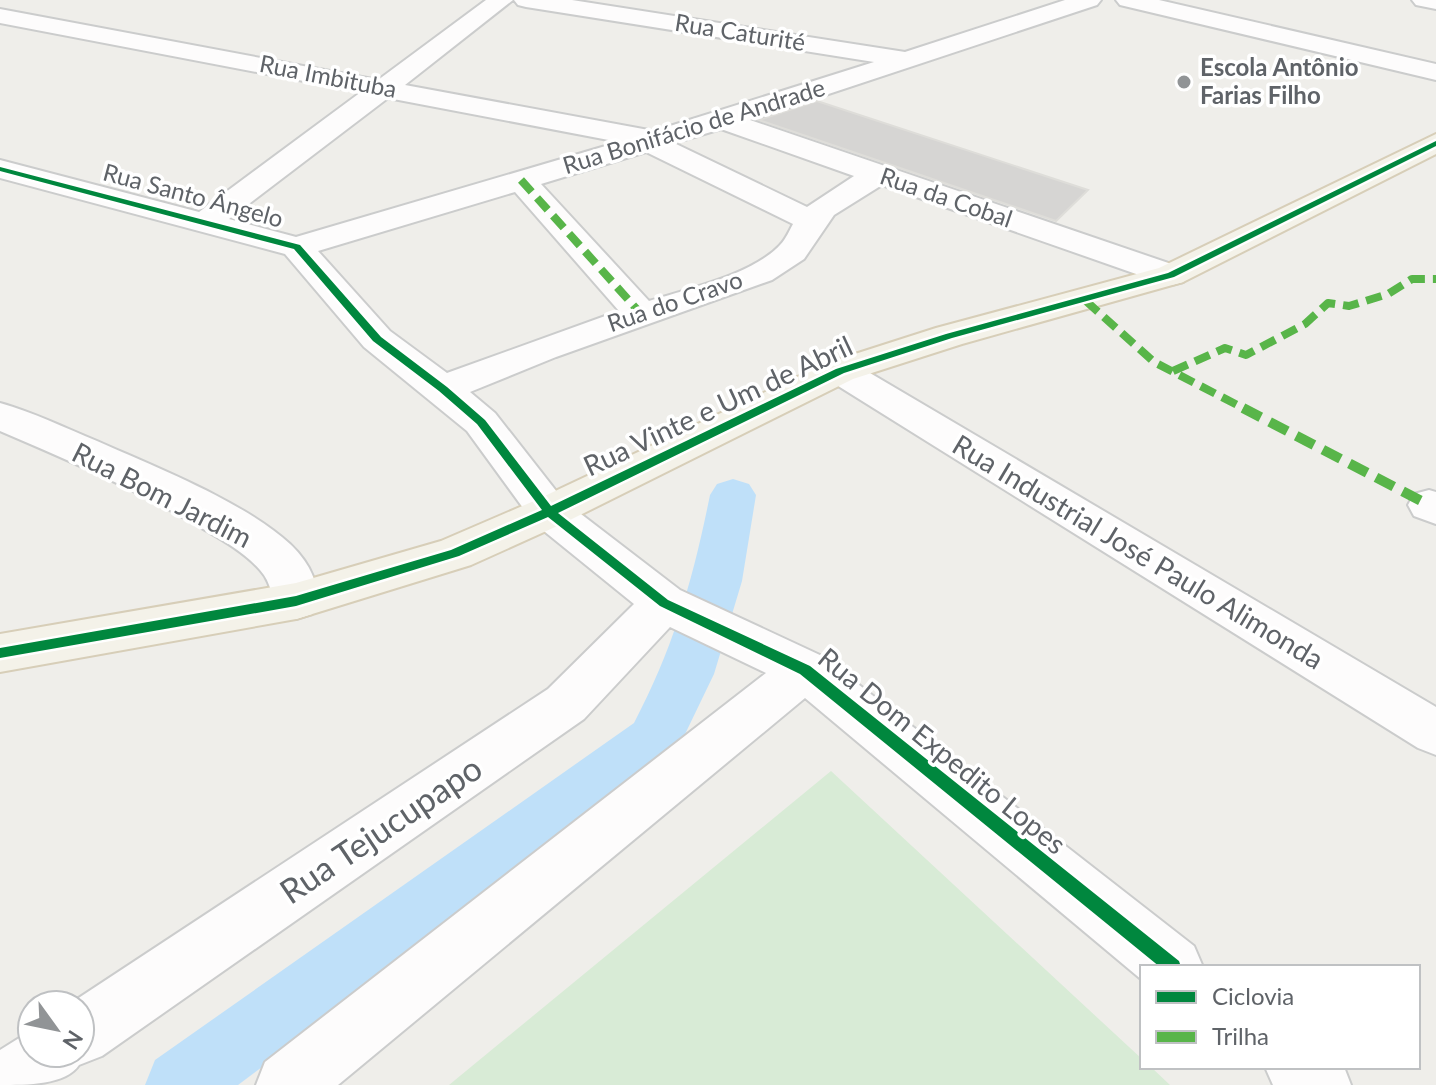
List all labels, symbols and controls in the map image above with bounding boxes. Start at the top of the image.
street label: Rua Caturité [673,7,807,56]
street label: Rua Imbituba [257,48,399,103]
place label: Escola Antônio Farias Filho [1200,52,1359,109]
street label: Rua Bonifácio de Andrade [559,72,828,179]
marker: Escola Antônio Farias Filho [1175,73,1193,91]
street label: Rua Santo Ângelo [100,157,287,233]
street label: Rua da Cobal [877,160,1016,233]
street label: Rua do Cravo [603,264,746,337]
street label: Rua Vinte e Um de Abril [578,328,857,482]
street label: Rua Industrial José Paulo Alimonda [947,427,1330,676]
street label: Rua Bom Jardim [67,434,258,554]
street label: Rua Dom Expedito Lopes [812,640,1073,861]
street label: Rua Tejucupapo [271,746,489,911]
legend [1140,965,1420,1069]
text: Ciclovia [1212,981,1294,1010]
north arrow [16,989,96,1069]
text: Trilha [1212,1021,1269,1050]
text: N [57,1026,89,1055]

